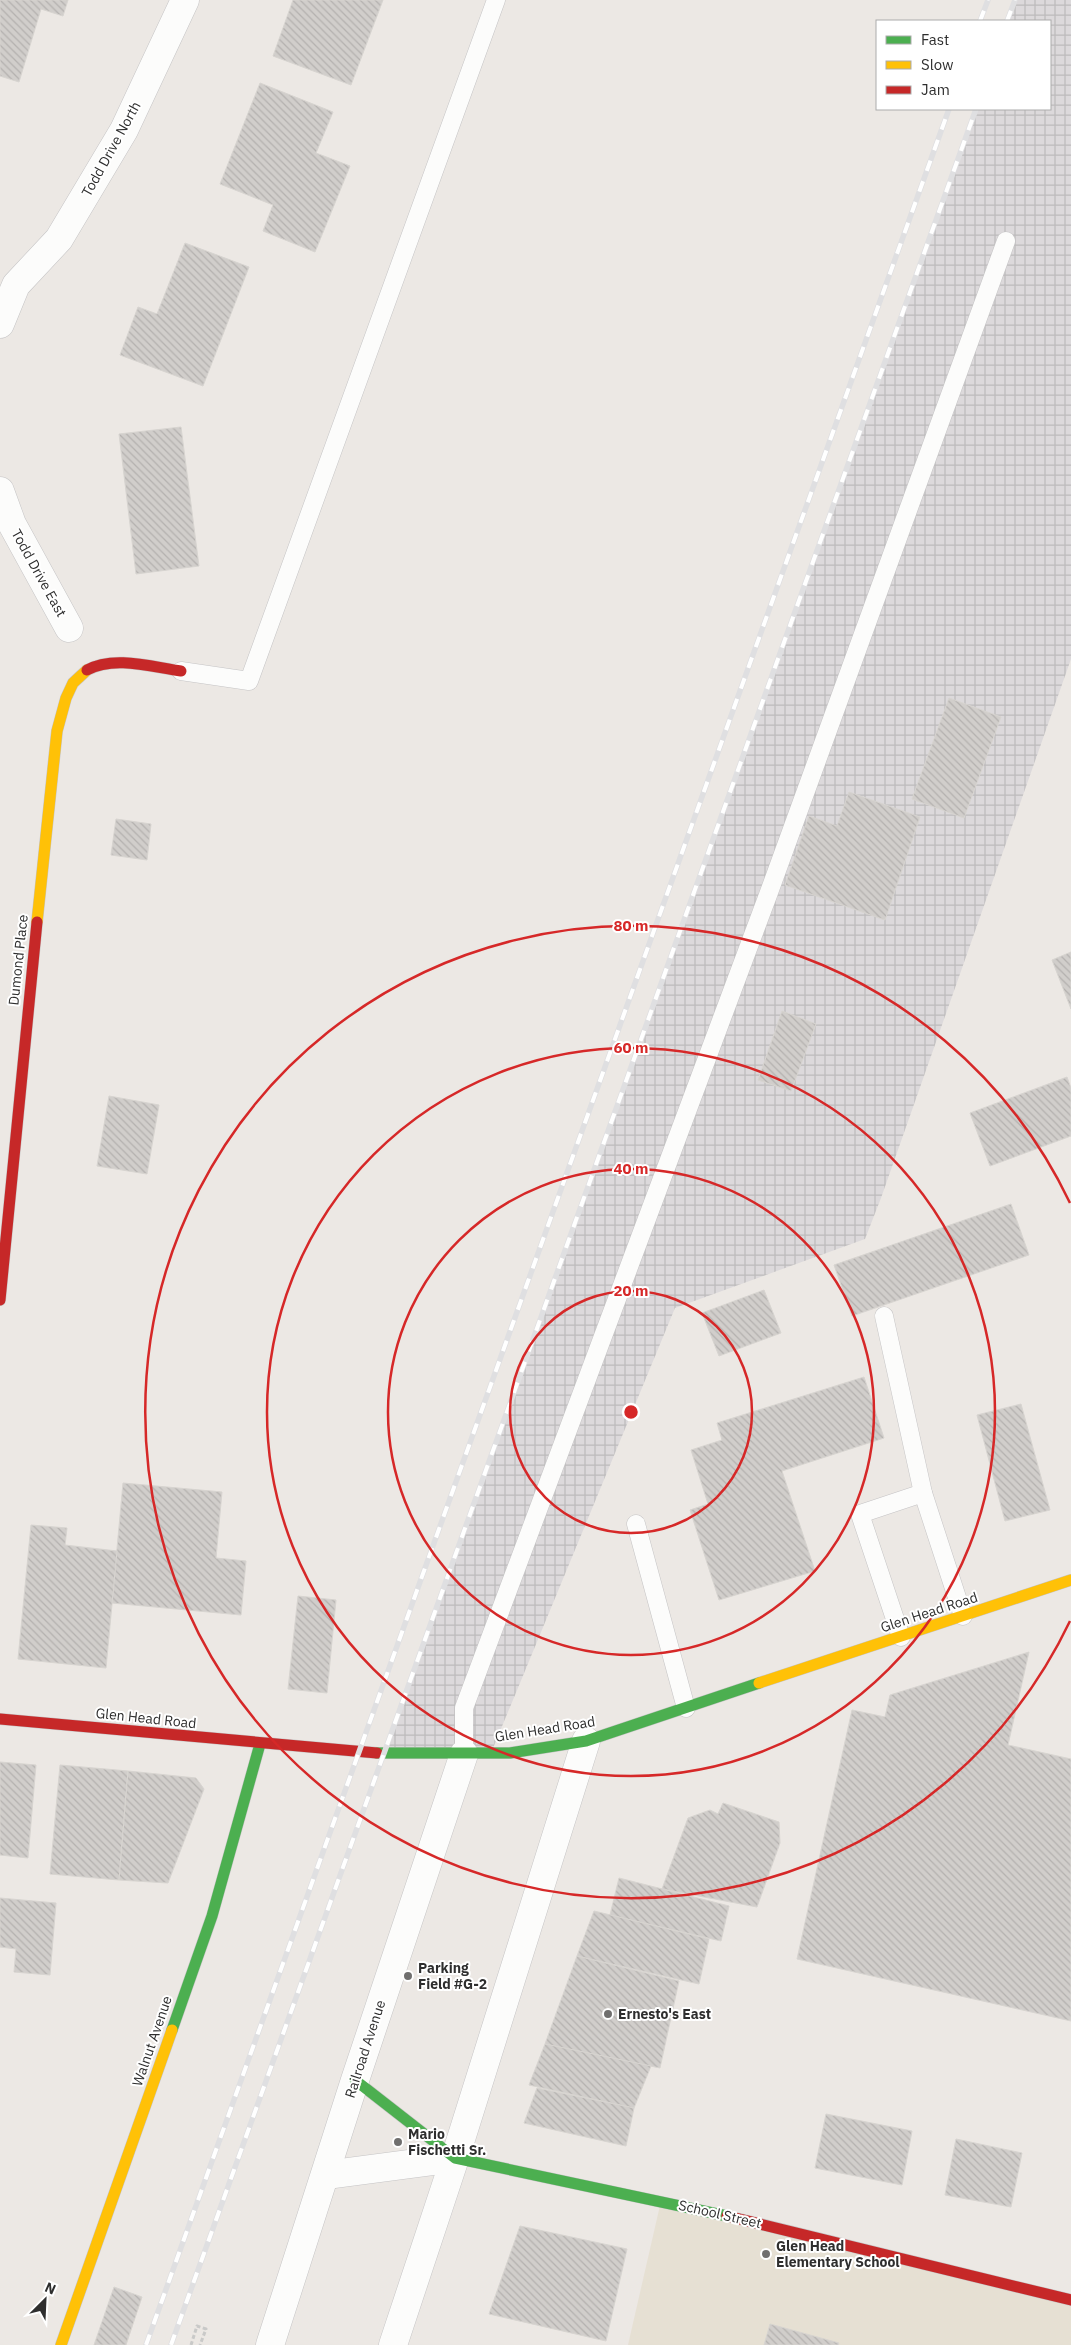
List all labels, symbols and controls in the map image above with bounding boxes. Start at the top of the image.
legend [876,20,1051,110]
text: Fast [921,30,949,49]
text: Slow [921,55,954,74]
text: Jam [921,80,950,99]
street label: Todd Drive North [77,98,145,200]
street label: Todd Drive East [7,526,71,620]
street label: Dumond Place [4,913,32,1006]
text: 80 m [614,916,648,935]
text: 60 m [614,1038,648,1057]
text: 40 m [614,1159,648,1178]
text: 20 m [614,1281,648,1300]
centre of rings [622,1403,640,1421]
street label: Glen Head Road [878,1588,980,1636]
street label: Glen Head Road [95,1704,197,1732]
street label: Glen Head Road [494,1712,596,1746]
place label: Parking Field #G-2 [418,1959,487,1993]
marker: Parking Field #G-2 [402,1970,414,1982]
street label: Walnut Avenue [128,1993,176,2089]
street label: Railroad Avenue [341,1997,389,2100]
place label: Ernesto's East [618,2005,711,2023]
marker: Ernesto's East [602,2008,614,2020]
place label: Mario Fischetti Sr. [408,2125,486,2159]
marker: Mario Fischetti Sr. [392,2136,404,2148]
street label: School Street [677,2196,763,2232]
place label: Glen Head Elementary School [776,2237,900,2271]
marker: Glen Head Elementary School [760,2248,772,2260]
north arrow [20,2275,70,2325]
text: N [42,2278,59,2298]

